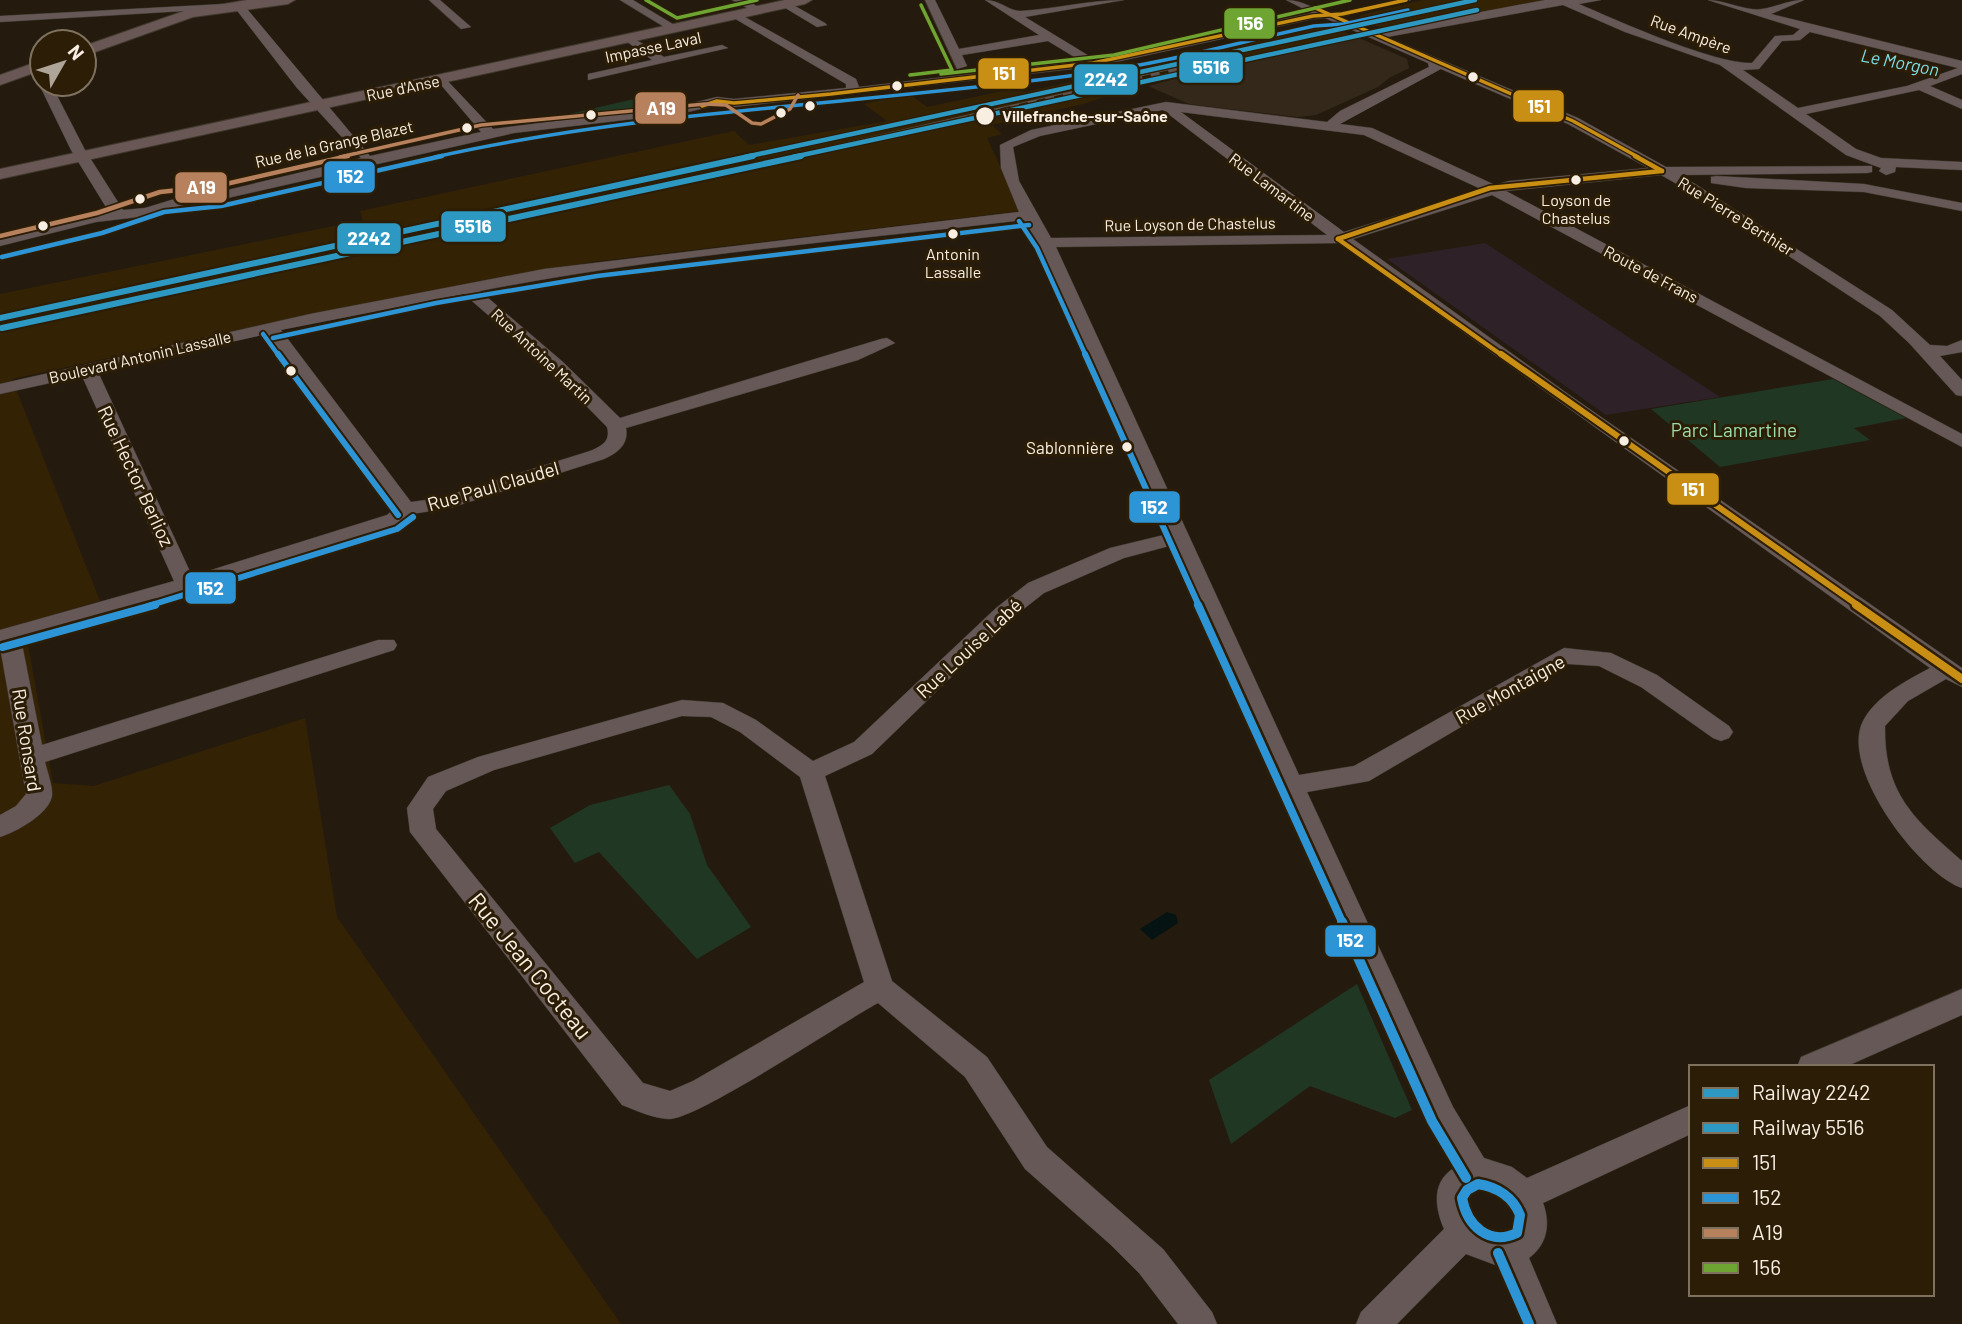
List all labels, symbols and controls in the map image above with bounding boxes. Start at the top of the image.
line badge: 156 [1223,7,1276,40]
street label: Rue Ampère [1648,10,1734,57]
text: 156 [1236,11,1264,34]
street label: Impasse Laval [603,27,703,66]
north arrow [28,28,98,98]
text: N [64,40,90,64]
water label: Le Morgon [1859,44,1941,80]
line badge: 5516 [1178,51,1244,84]
text: 5516 [1192,55,1230,78]
line badge: 151 [977,57,1030,90]
text: 151 [992,61,1016,84]
line badge: 2242 [1073,63,1139,96]
text: 2242 [1084,67,1128,90]
street label: Rue d'Anse [364,70,441,105]
unlabelled marker [1466,70,1480,84]
unlabelled marker [890,79,904,93]
line badge: 151 [1512,89,1565,123]
line badge: A19 [634,91,687,125]
text: 151 [1527,94,1551,117]
text: A19 [646,96,676,119]
unlabelled marker [803,99,817,113]
marker: Villefranche-sur-Saône [974,105,996,127]
unlabelled marker [774,106,788,120]
place label: Villefranche-sur-Saône [1002,106,1168,125]
unlabelled marker [584,108,598,122]
street label: Rue de la Grange Blazet [253,116,415,171]
unlabelled marker [460,121,474,135]
street label: Rue Lamartine [1226,148,1319,225]
line badge: 152 [323,160,376,194]
text: 152 [336,164,364,187]
line badge: A19 [174,171,228,204]
street label: Rue Pierre Berthier [1675,172,1798,259]
marker: Loyson de Chastelus [1569,173,1583,187]
text: A19 [186,175,216,198]
place label: Loyson de Chastelus [1541,190,1611,227]
unlabelled marker [133,192,147,206]
line badge: 5516 [440,210,507,243]
street label: Rue Loyson de Chastelus [1104,213,1276,234]
text: 5516 [454,214,492,237]
unlabelled marker [36,219,50,233]
line badge: 2242 [336,222,402,255]
text: 2242 [347,226,391,249]
marker: Antonin Lassalle [946,227,960,241]
street label: Route de Frans [1601,241,1702,306]
place label: Antonin Lassalle [925,244,981,281]
street label: Rue Antoine Martin [488,304,597,407]
street label: Boulevard Antonin Lassalle [47,326,233,387]
unlabelled marker [284,364,298,378]
street label: Rue Hector Berlioz [94,402,179,550]
park label: Parc Lamartine [1671,418,1797,441]
unlabelled marker [1617,434,1631,448]
place label: Sablonnière [1026,437,1114,457]
marker: Sablonnière [1120,440,1134,454]
street label: Rue Paul Claudel [424,456,561,515]
line badge: 151 [1666,472,1720,506]
text: 151 [1681,477,1705,500]
line badge: 152 [1128,490,1181,524]
text: 152 [1140,495,1168,518]
line badge: 152 [184,571,237,605]
text: 152 [196,576,224,599]
street label: Rue Louise Labé [911,593,1026,702]
street label: Rue Montaigne [1451,649,1569,728]
street label: Rue Ronsard [8,687,47,793]
street label: Rue Jean Cocteau [463,887,598,1044]
line badge: 152 [1324,924,1377,958]
text: 152 [1336,928,1364,951]
legend [1689,1065,1934,1296]
text: Railway 2242 [1752,1079,1871,1104]
text: Railway 5516 [1752,1114,1864,1139]
text: 151 [1752,1149,1777,1174]
text: 152 [1752,1184,1781,1209]
text: A19 [1752,1219,1783,1244]
text: 156 [1752,1254,1781,1279]

